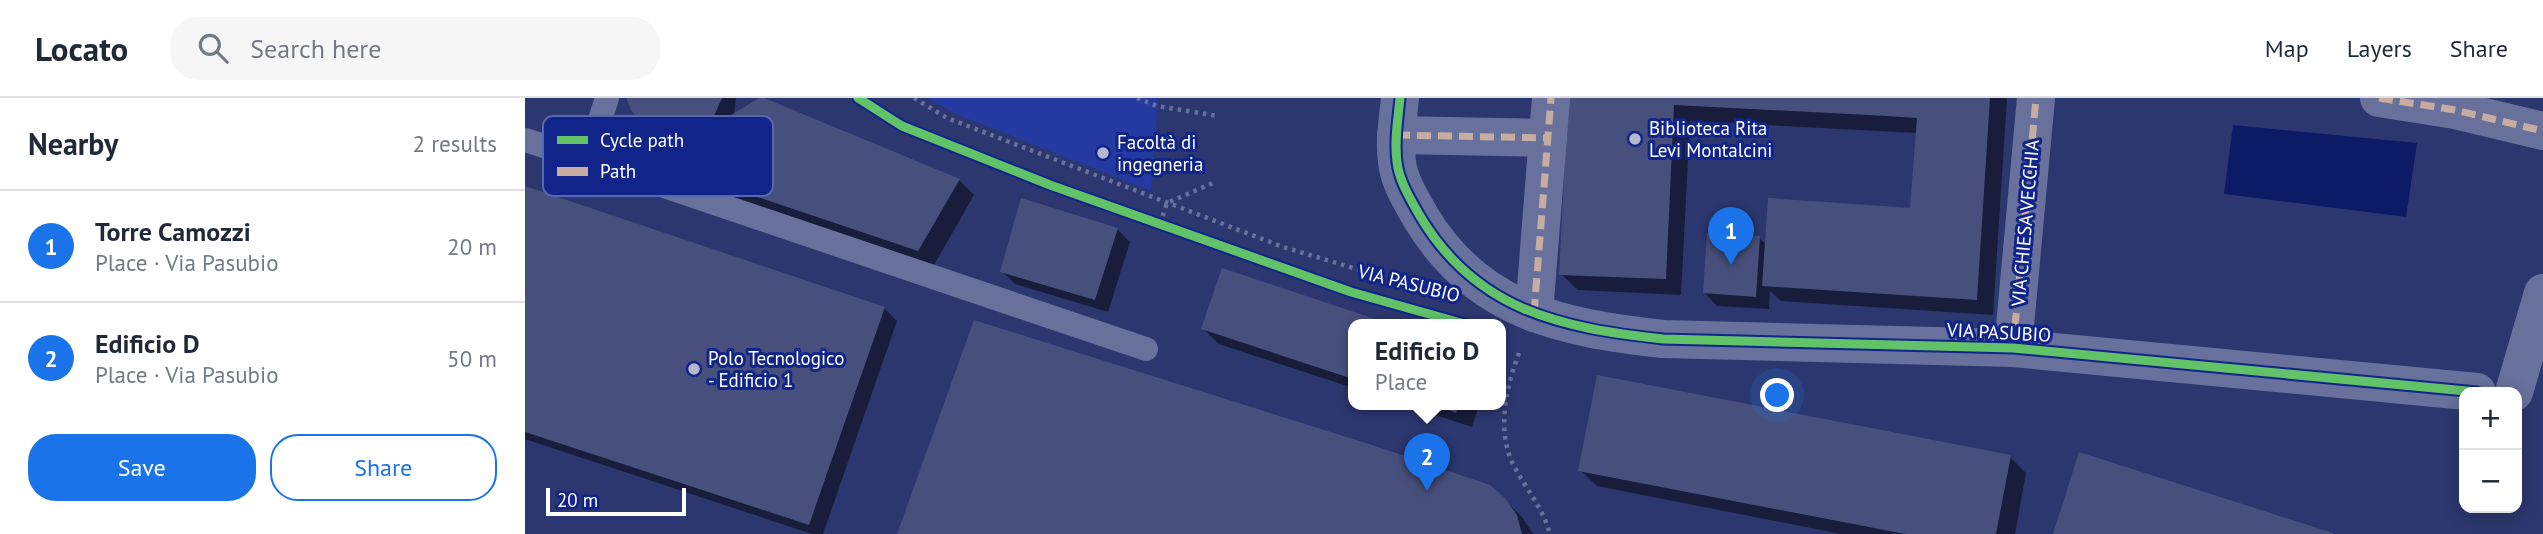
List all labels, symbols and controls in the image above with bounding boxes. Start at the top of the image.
search box [170,17,660,80]
text: Locato [35,27,128,70]
icon: search [194,29,232,67]
text: Search here [250,32,381,65]
text: Map [2265,33,2309,64]
text: Layers [2347,33,2412,64]
text: Share [2450,33,2508,64]
legend [543,116,773,196]
place label: Biblioteca Rita Levi Montalcini [1649,116,1772,162]
text: Nearby [28,124,118,163]
text: Cycle path [600,128,684,152]
text: 2 results [413,129,497,158]
place label: Facoltà di ingegneria [1117,130,1203,176]
marker: Biblioteca Rita Levi Montalcini [1627,131,1643,147]
street label: VIA CHIESA VECCHIA [2006,138,2044,309]
marker: Facoltà di ingegneria [1095,145,1111,161]
text: Path [600,159,636,183]
pin: 1 [1708,207,1754,265]
text: Torre Camozzi [95,215,251,248]
text: 1 [44,232,58,261]
text: 20 m [447,232,497,261]
text: Place · Via Pasubio [95,248,278,277]
street label: VIA PASUBIO [1354,258,1463,307]
street label: VIA PASUBIO [1945,317,2052,347]
popup [1348,319,1506,410]
text: Edificio D [95,327,200,360]
text: Edificio D [1375,334,1479,367]
text: 2 [44,344,58,373]
text: 50 m [447,344,497,373]
place label: Polo Tecnologico - Edificio 1 [708,346,844,392]
text: Place · Via Pasubio [95,360,278,389]
marker: Polo Tecnologico - Edificio 1 [686,361,702,377]
text: Place [1375,367,1427,396]
your location [1760,378,1794,412]
map controls [2459,387,2522,513]
button: + [2459,387,2522,450]
pin: 2 [1404,433,1450,491]
button: Save [28,434,256,501]
button: Share [270,434,497,501]
button: − [2459,450,2522,513]
scale bar [546,485,686,517]
text: 20 m [557,488,598,512]

